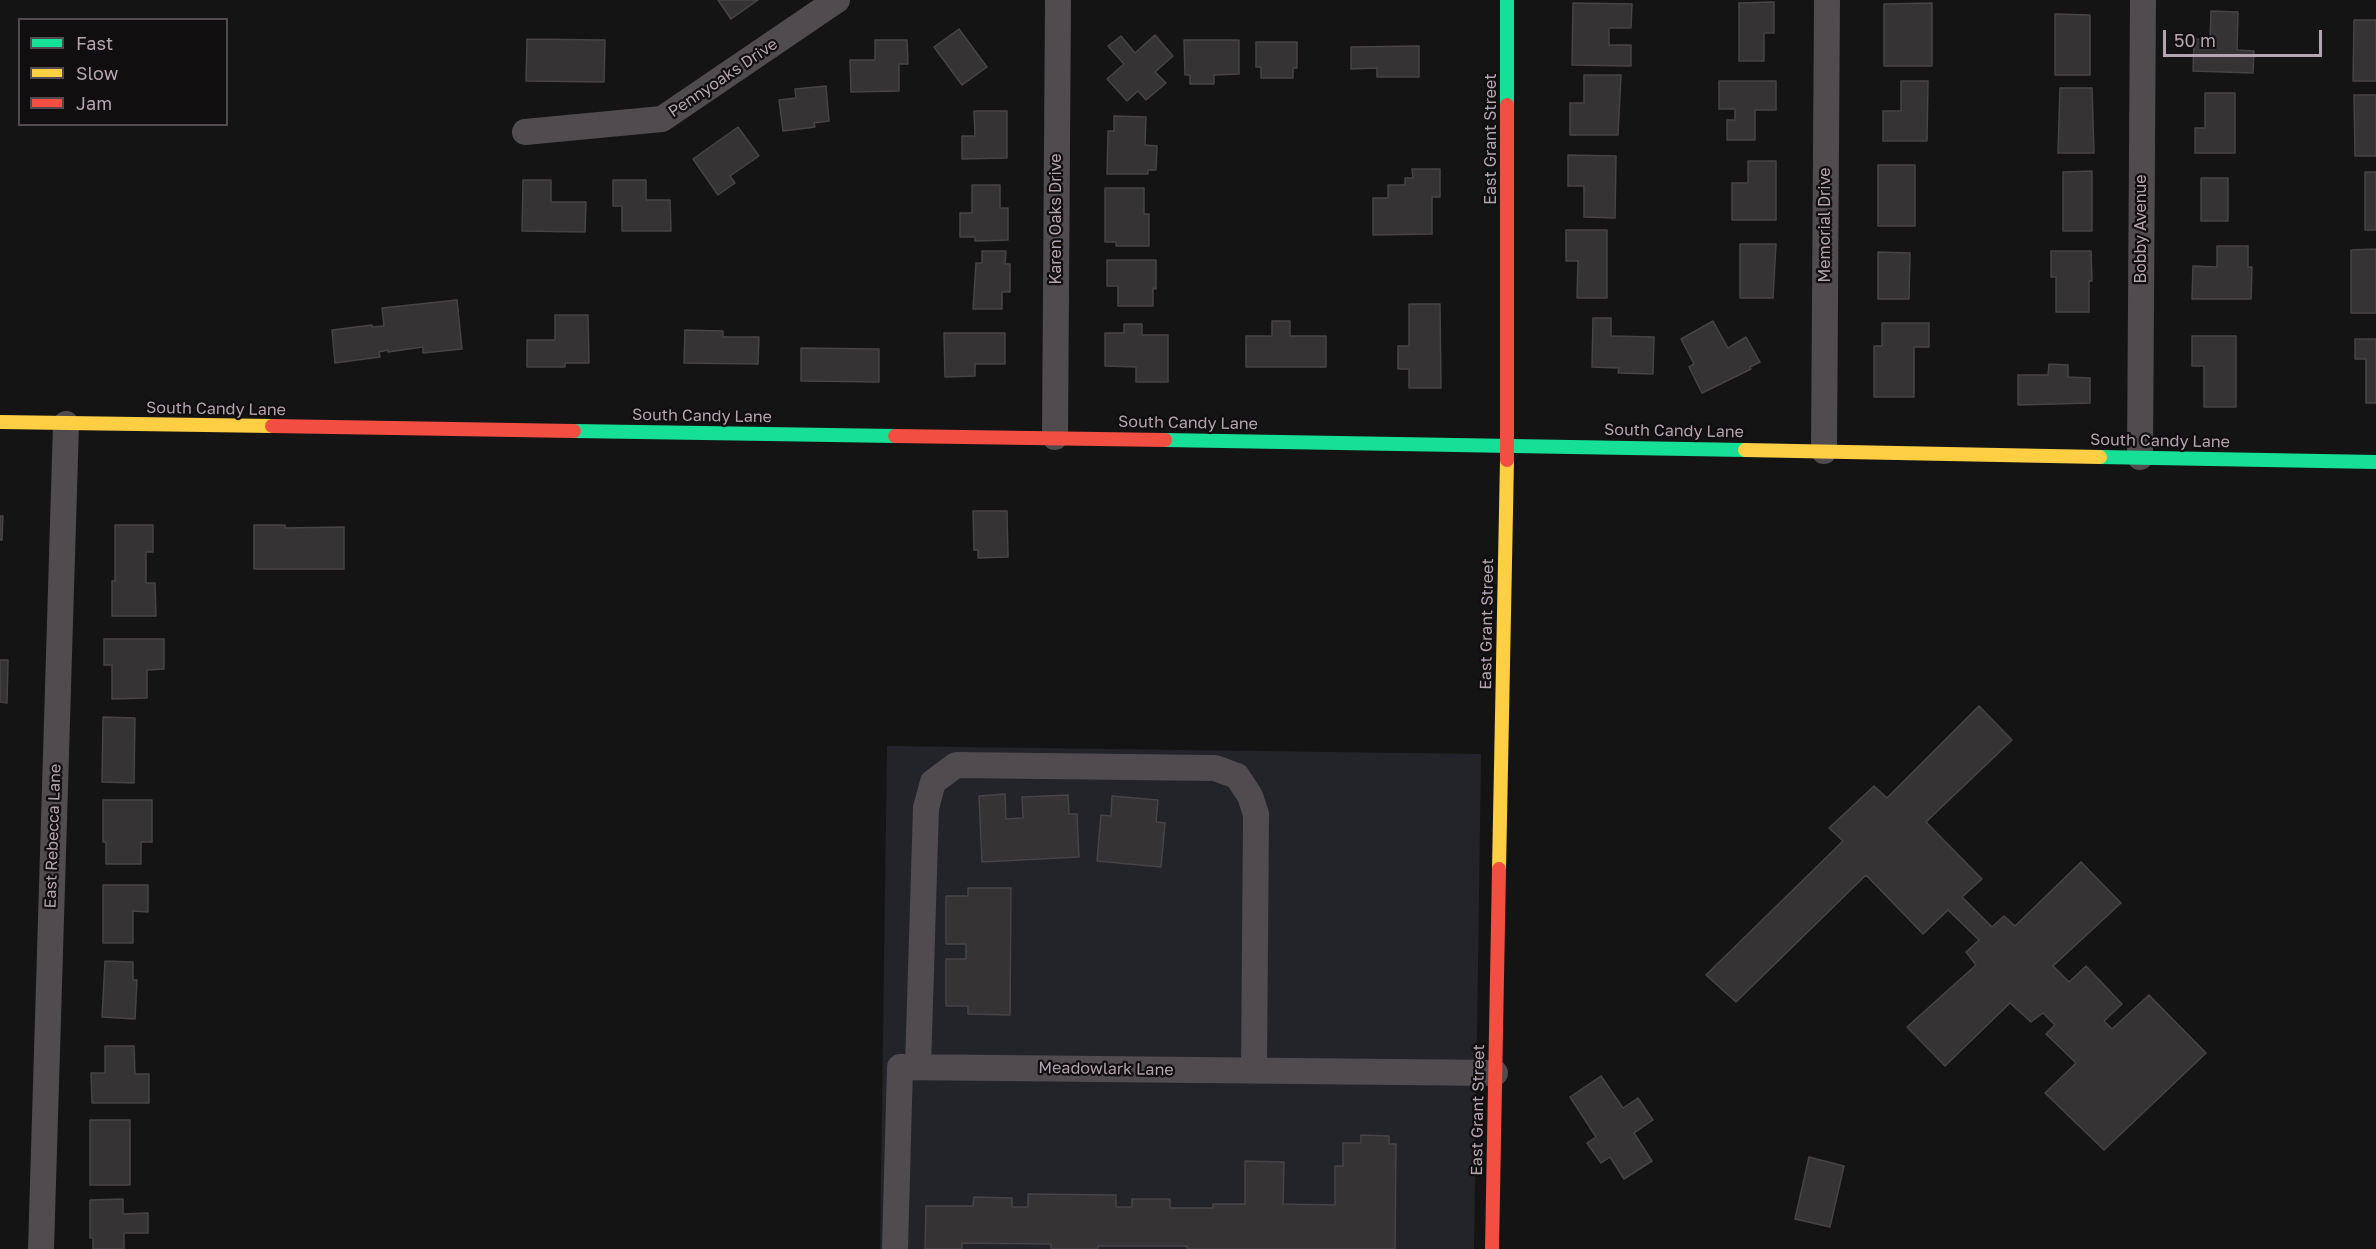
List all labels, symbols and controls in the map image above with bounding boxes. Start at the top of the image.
legend [18,18,228,126]
scale bar [2166,18,2325,56]
text: 50 m [2174,29,2216,51]
text: Fast [76,32,113,54]
street label: Pennyoaks Drive [665,34,781,122]
text: Slow [76,62,118,84]
street label: East Grant Street [1481,73,1501,205]
text: Jam [76,92,112,114]
street label: Karen Oaks Drive [1046,153,1066,285]
street label: Memorial Drive [1815,167,1835,283]
street label: Bobby Avenue [2131,174,2151,284]
street label: South Candy Lane [146,398,286,420]
street label: South Candy Lane [632,405,772,427]
street label: South Candy Lane [1118,412,1258,434]
street label: South Candy Lane [1604,420,1744,442]
street label: South Candy Lane [2090,430,2230,452]
street label: East Grant Street [1476,558,1498,690]
street label: East Rebecca Lane [41,763,65,909]
street label: East Grant Street [1467,1044,1489,1176]
street label: Meadowlark Lane [1038,1058,1174,1080]

